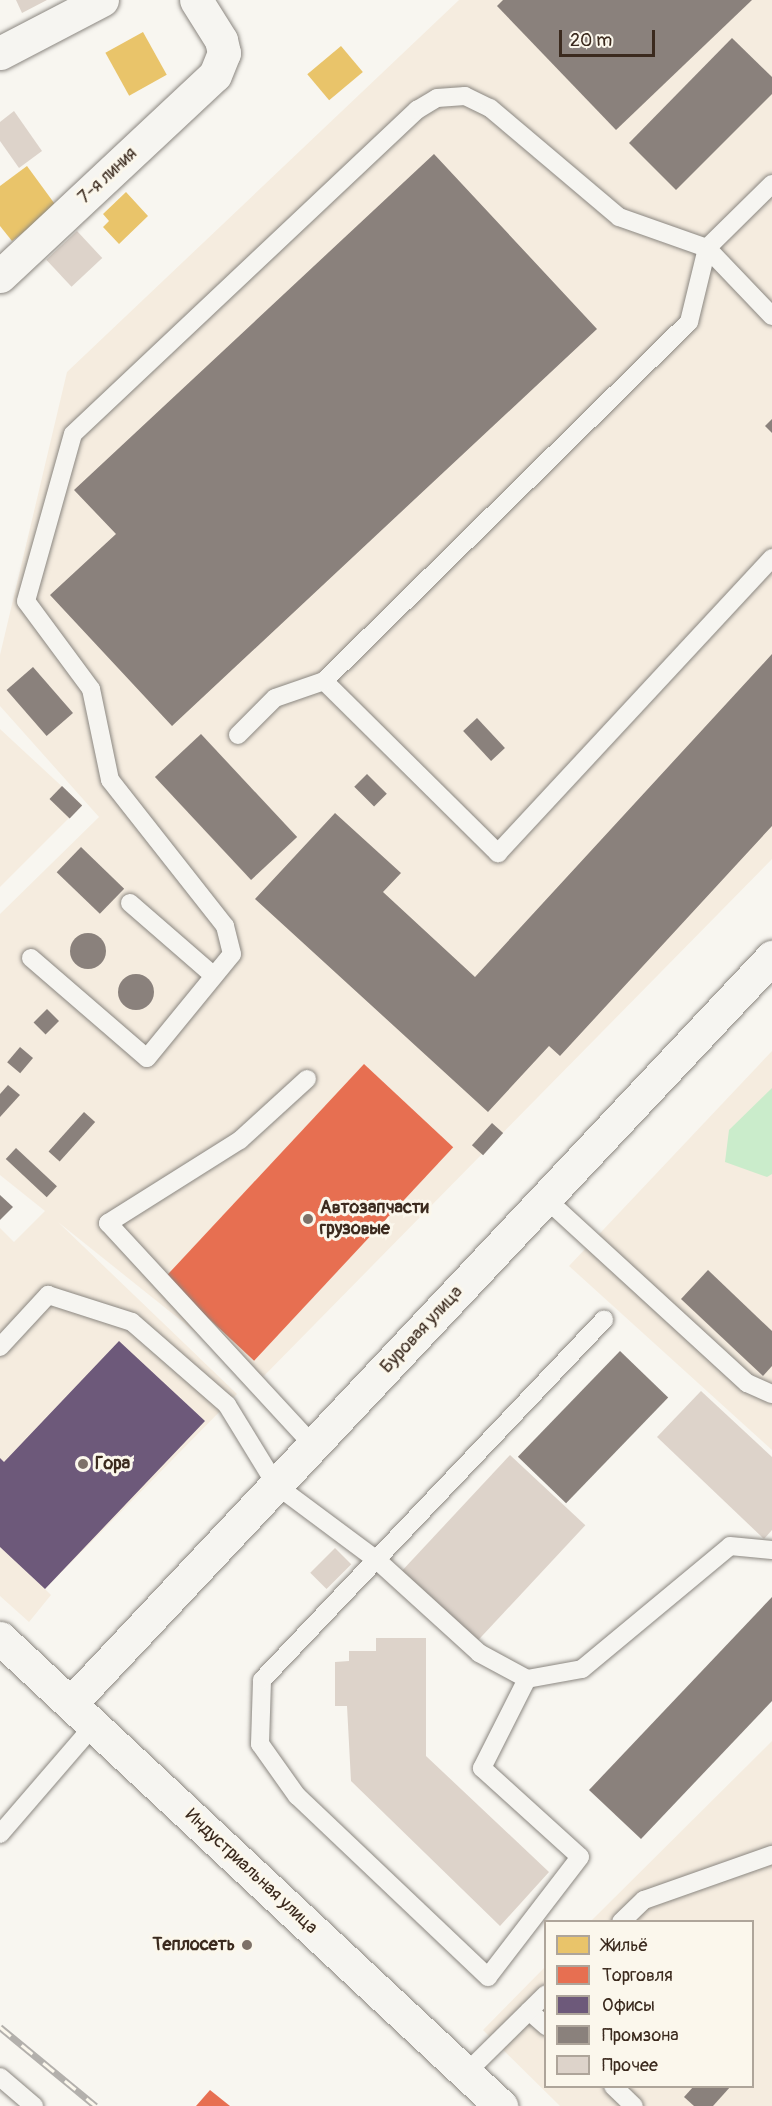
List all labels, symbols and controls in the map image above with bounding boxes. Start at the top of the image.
scale bar [562,18,658,56]
text: 20 m [570,29,612,52]
street label: 7-я линия [74,143,142,209]
place label: Автозапчасти грузовые [320,1198,429,1240]
marker: Автозапчасти грузовые [301,1212,315,1226]
street label: Буровая улица [376,1282,468,1378]
place label: Гора [95,1453,130,1475]
marker: Гора [76,1457,90,1471]
street label: Индустриальная улица [180,1805,322,1939]
legend [544,1920,754,2088]
place label: Теплосеть [153,1934,235,1956]
text: Жильё [602,1934,648,1957]
marker: Теплосеть [240,1938,254,1952]
text: Торговля [602,1964,673,1987]
text: Офисы [602,1994,655,2017]
text: Промзона [602,2024,679,2047]
text: Прочее [602,2054,658,2077]

